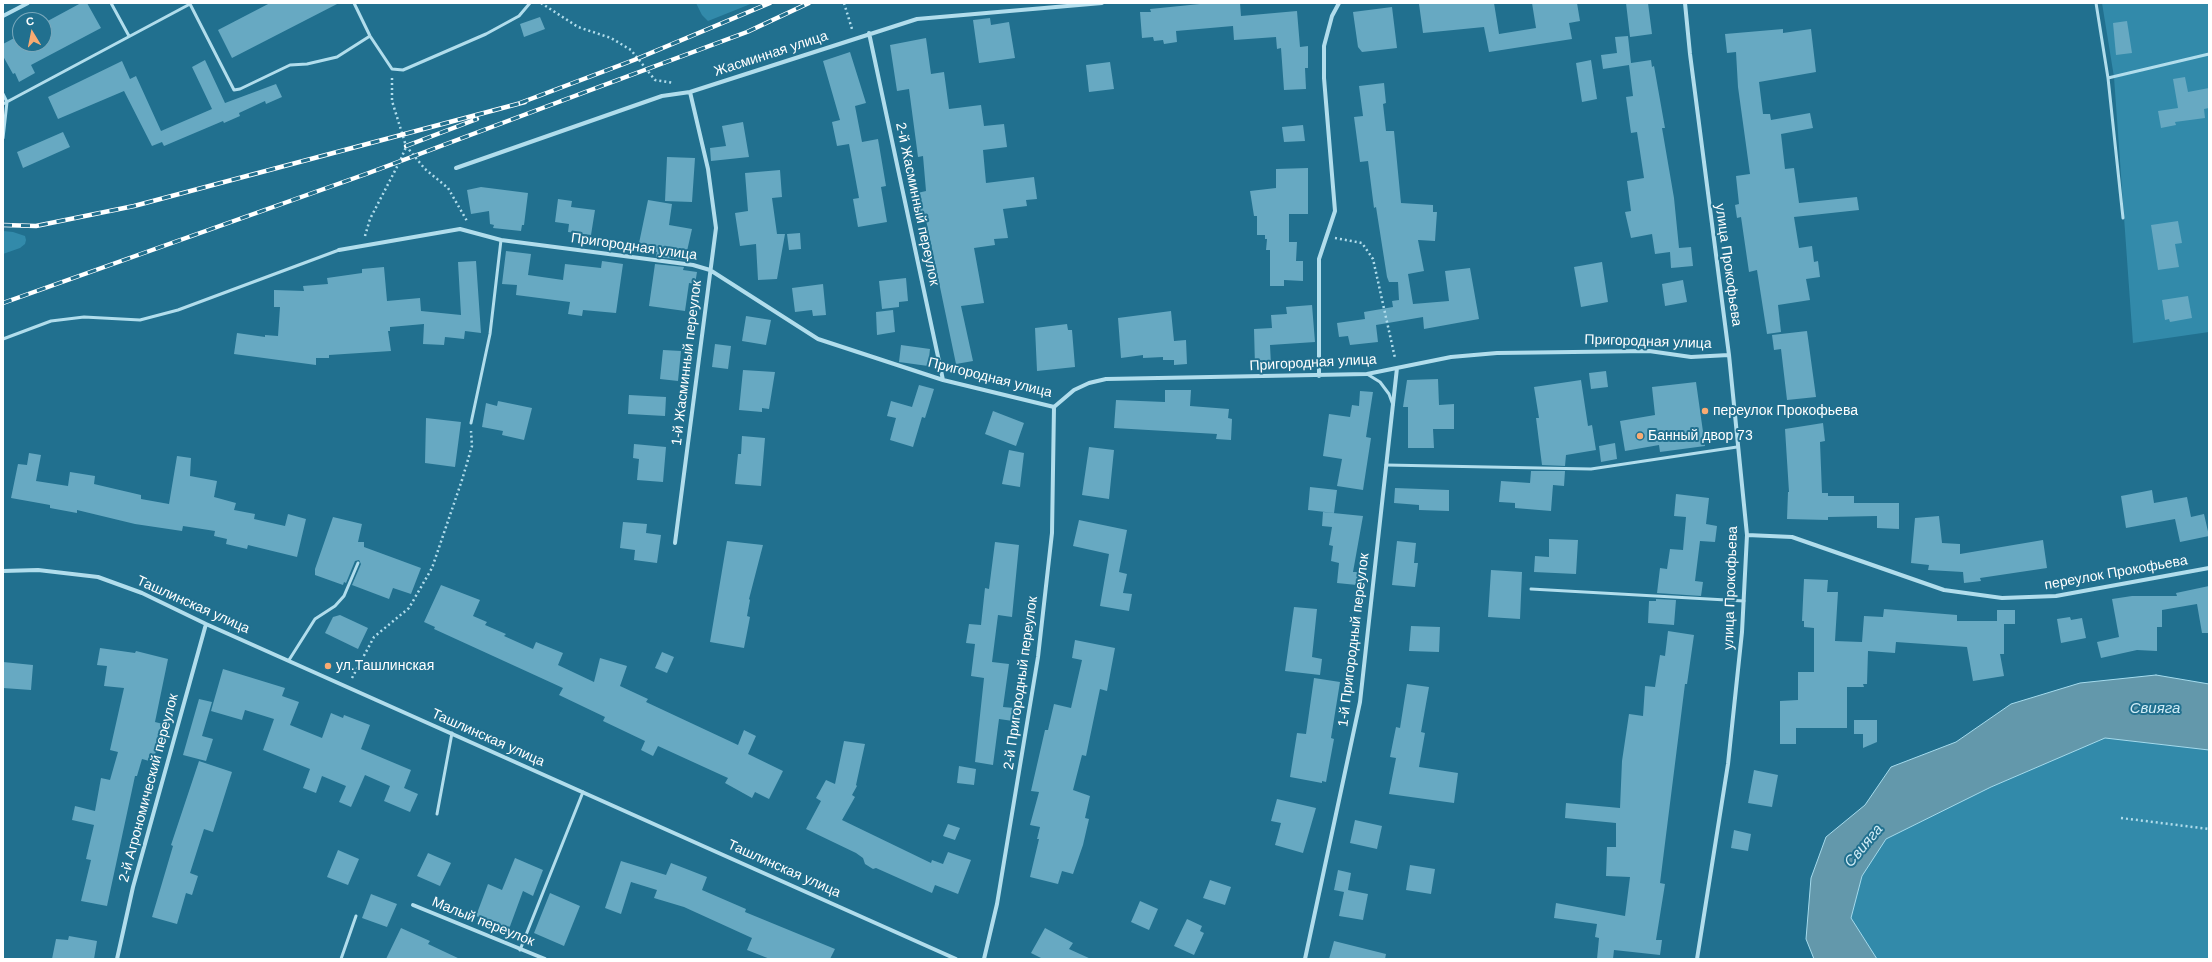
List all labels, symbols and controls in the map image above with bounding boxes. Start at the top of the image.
north arrow [12,12,52,52]
text: С [25,15,35,28]
street label: Жасминная улица [712,28,830,80]
street label: 2-й Жасминный переулок [891,121,943,287]
street label: улица Прокофьева [1711,203,1745,327]
street label: Пригородная улица [570,230,698,264]
street label: 1-й Жасминный переулок [669,279,705,447]
street label: Пригородная улица [1584,331,1712,353]
street label: Пригородная улица [1249,351,1377,375]
street label: Пригородная улица [926,354,1054,402]
place label: переулок Прокофьева [1713,403,1858,419]
marker: переулок Прокофьева [1700,406,1710,416]
place label: Банный двор 73 [1648,428,1753,444]
marker: Банный двор 73 [1635,431,1645,441]
street label: улица Прокофьева [1720,526,1742,650]
street label: 1-й Пригородный переулок [1335,552,1373,728]
street label: переулок Прокофьева [2043,552,2189,594]
street label: Ташлинская улица [134,573,252,637]
street label: 2-й Пригородный переулок [1000,595,1042,771]
place label: ул.Ташлинская [336,658,434,674]
marker: ул.Ташлинская [323,661,333,671]
street label: 2-й Агрономический переулок [116,692,182,884]
water label: Свияга [2130,700,2180,718]
street label: Ташлинская улица [429,706,547,770]
water label: Свияга [1841,821,1887,871]
street label: Ташлинская улица [725,837,843,901]
street label: Малый переулок [429,894,537,950]

